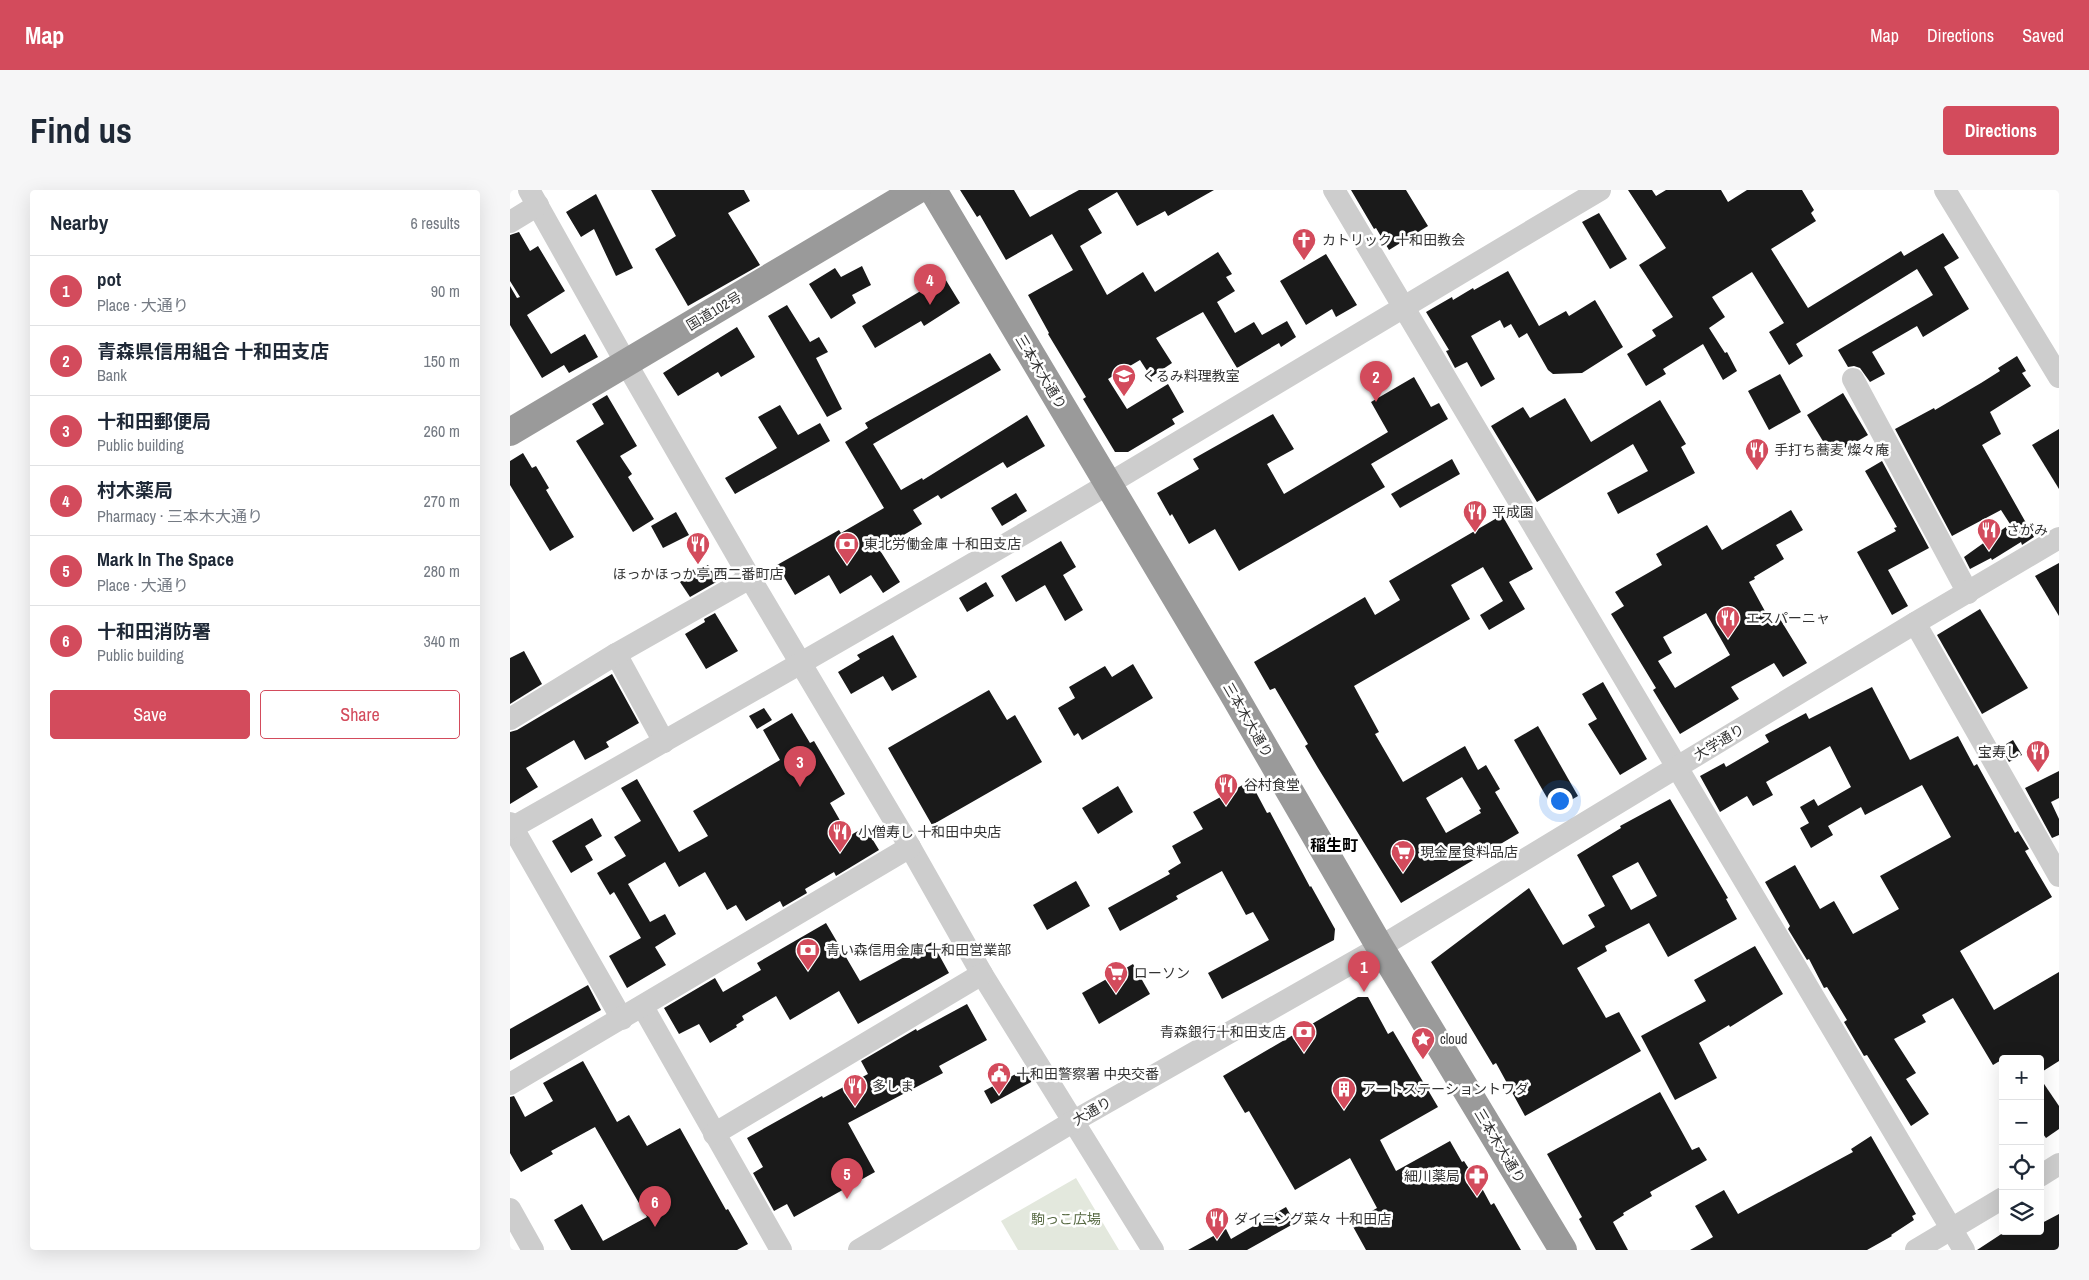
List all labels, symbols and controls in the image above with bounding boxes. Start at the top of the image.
text: Map [25,19,64,51]
text: Map [1870,23,1899,48]
text: Directions [1927,23,1994,48]
text: Saved [2022,23,2064,48]
button: Directions [1943,106,2059,155]
text: Find us [30,107,132,154]
text: Nearby [50,208,108,237]
text: 6 results [410,212,460,234]
church icon: カトリック 十和田教会 [1291,227,1317,261]
place label: カトリック 十和田教会 [1322,231,1465,249]
pin: 4 [914,264,946,305]
text: pot [97,266,121,292]
text: 1 [62,280,70,302]
text: 90 m [431,280,460,302]
street label: 国道102号 [683,288,745,334]
text: Place · 大通り [97,294,189,316]
street label: 三本木大通り [1012,331,1070,413]
text: 青森県信用組合 十和田支店 [97,338,329,364]
text: 2 [62,350,70,372]
text: 150 m [424,350,460,372]
pin: 2 [1360,361,1392,402]
school or university icon: くるみ料理教室 [1111,363,1137,397]
text: Bank [97,364,127,386]
place label: くるみ料理教室 [1142,367,1240,385]
text: 十和田郵便局 [97,408,211,434]
text: 3 [62,420,70,442]
text: 260 m [424,420,460,442]
text: Public building [97,434,184,456]
restaurant icon: 手打ち蕎麦 燦々庵 [1744,437,1770,471]
place label: 手打ち蕎麦 燦々庵 [1774,441,1889,459]
text: 村木薬局 [97,477,173,503]
text: 4 [62,490,70,512]
text: 270 m [424,490,460,512]
restaurant icon: 平成園 [1462,499,1488,533]
place label: 平成園 [1492,503,1534,521]
text: Pharmacy · 三本木大通り [97,505,263,527]
restaurant icon: さがみ [1976,517,2002,551]
place label: さがみ [2006,521,2048,539]
restaurant icon: ほっかほっか亭 西二番町店 [685,531,711,565]
bank icon: 東北労働金庫 十和田支店 [834,531,860,565]
place label: 東北労働金庫 十和田支店 [864,535,1021,553]
text: Mark In The Space [97,546,234,572]
text: 5 [62,560,70,582]
text: 280 m [424,560,460,582]
place label: ほっかほっか亭 西二番町店 [612,565,784,583]
text: Place · 大通り [97,574,189,596]
restaurant icon: エスパーニャ [1715,605,1741,639]
place label: エスパーニャ [1746,609,1830,627]
text: 十和田消防署 [97,618,211,644]
text: 6 [62,630,70,652]
text: 340 m [424,630,460,652]
text: Public building [97,644,184,666]
street label: 三本木大通り [1219,679,1277,761]
button: Save [50,690,250,739]
button: Share [260,690,460,739]
street label: 大学通り [1690,720,1748,764]
restaurant icon: 宝寿し [2025,739,2051,773]
place label: 宝寿し [1978,743,2020,761]
pin: 3 [784,746,816,787]
restaurant icon: 谷村食堂 [1213,772,1239,806]
place label: 谷村食堂 [1244,776,1300,794]
your location [1547,788,1573,814]
restaurant icon: 小僧寿し 十和田中央店 [827,819,853,853]
place label: 小僧寿し 十和田中央店 [858,823,1001,841]
district label: 稲生町 [1310,834,1358,856]
supermarket icon: 現金屋食料品店 [1390,839,1416,873]
place label: 現金屋食料品店 [1420,843,1518,861]
bank icon: 青い森信用金庫 十和田営業部 [795,937,821,971]
place label: 青い森信用金庫 十和田営業部 [826,941,1011,959]
pin: 1 [1348,951,1380,992]
supermarket icon: ローソン [1103,960,1129,994]
place label: ローソン [1134,964,1190,982]
bank icon: 青森銀行十和田支店 [1291,1019,1317,1053]
place label: 青森銀行十和田支店 [1160,1023,1286,1041]
place icon: cloud [1410,1026,1436,1060]
place label: cloud [1440,1030,1467,1048]
map controls [1999,1055,2044,1235]
button: + [1999,1055,2044,1100]
public building icon: 十和田警察署 中央交番 [986,1061,1012,1095]
place label: 十和田警察署 中央交番 [1016,1065,1159,1083]
restaurant icon: 多しま [842,1073,868,1107]
building icon: アートステーショントワダ [1331,1076,1357,1110]
place label: 多しま [872,1077,914,1095]
place label: アートステーショントワダ [1362,1080,1529,1098]
street label: 大通り [1069,1093,1115,1129]
button: − [1999,1100,2044,1145]
street label: 三本木大通り [1471,1105,1529,1187]
button: locate [1999,1145,2044,1190]
pin: 5 [831,1158,863,1199]
pharmacy icon: 細川薬局 [1464,1163,1490,1197]
place label: 細川薬局 [1404,1167,1460,1185]
pin: 6 [639,1186,671,1227]
button: layers [1999,1190,2044,1235]
restaurant icon: ダイニング菜々 十和田店 [1204,1206,1230,1240]
park label: 駒っこ広場 [1031,1210,1101,1228]
place label: ダイニング菜々 十和田店 [1234,1210,1391,1228]

